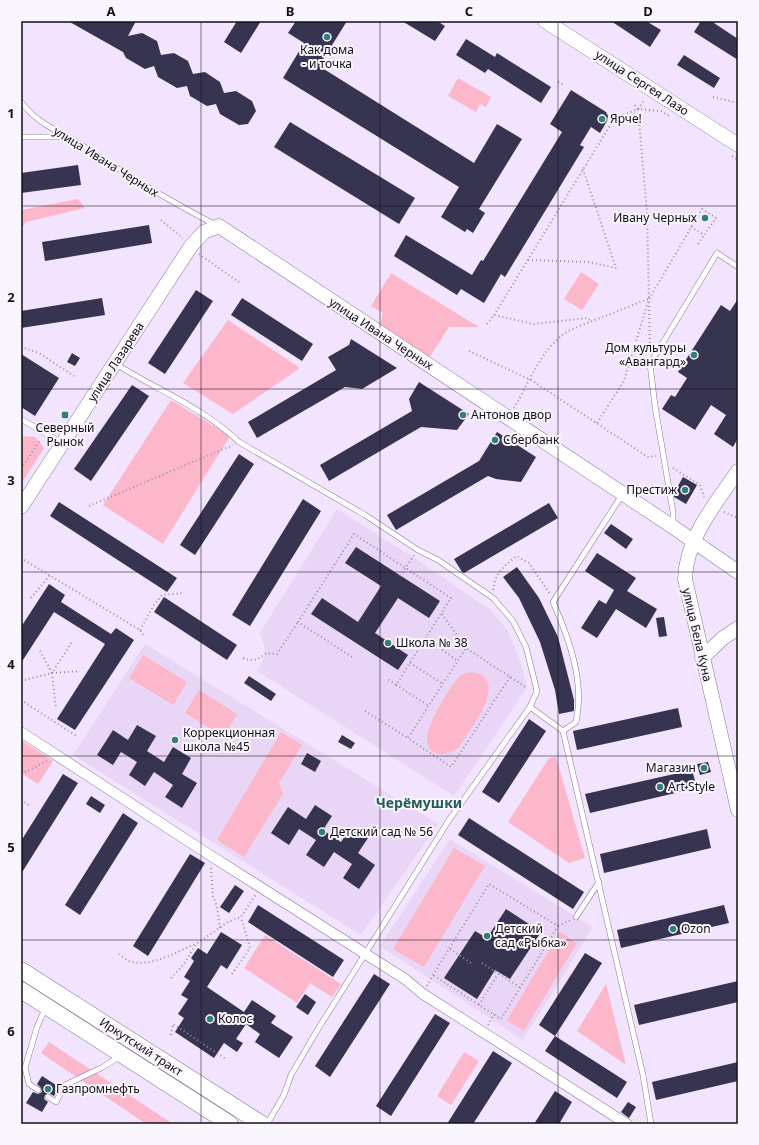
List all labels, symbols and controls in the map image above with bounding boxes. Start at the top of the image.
text: A [107,2,116,20]
text: B [286,2,294,20]
text: C [465,2,473,20]
text: D [643,2,653,20]
marker: Как дома - и точка [322,32,332,42]
place label: Как дома - и точка [300,41,354,72]
street label: улица Сергея Лазо [592,46,692,119]
text: 1 [7,104,15,122]
place label: Ярче! [610,110,642,127]
marker: Ярче! [597,114,607,124]
street label: улица Ивана Черных [50,122,163,201]
place label: Ивану Черных [613,209,698,226]
marker: Ивану Черных [700,213,710,223]
text: 2 [7,288,15,306]
street label: улица Ивана Черных [326,293,438,374]
street label: улица Лазарева [83,318,148,405]
place label: Дом культуры «Авангард» [605,339,686,370]
marker: Дом культуры «Авангард» [689,350,699,360]
place label: Антонов двор [471,406,551,423]
marker: Северный Рынок [60,410,70,420]
marker: Антонов двор [458,410,468,420]
place label: Северный Рынок [36,419,94,450]
place label: Сбербанк [503,431,560,448]
marker: Сбербанк [490,435,500,445]
text: 3 [7,471,15,489]
place label: Престиж [626,481,678,498]
marker: Престиж [680,485,690,495]
street label: улица Бела Куна [678,586,717,683]
place label: Школа № 38 [396,634,468,651]
marker: Школа № 38 [383,638,393,648]
text: 4 [7,655,15,673]
place label: Коррекционная школа №45 [183,724,275,755]
marker: Коррекционная школа №45 [170,735,180,745]
place label: Магазин [646,759,696,776]
marker: Магазин [699,763,709,773]
place label: Art Style [668,778,715,795]
marker: Art Style [655,782,665,792]
district label: Черёмушки [376,793,462,812]
place label: Детский сад № 56 [330,823,433,840]
marker: Детский сад № 56 [317,827,327,837]
text: 5 [7,838,15,856]
place label: Детский сад «Рыбка» [495,920,567,951]
place label: Ozon [681,920,711,937]
marker: Ozon [668,924,678,934]
marker: Детский сад «Рыбка» [482,931,492,941]
place label: Колос [218,1010,253,1027]
street label: Иркутский тракт [96,1013,187,1080]
marker: Колос [205,1014,215,1024]
text: 6 [7,1022,15,1040]
place label: Газпромнефть [56,1080,140,1097]
marker: Газпромнефть [43,1084,53,1094]

